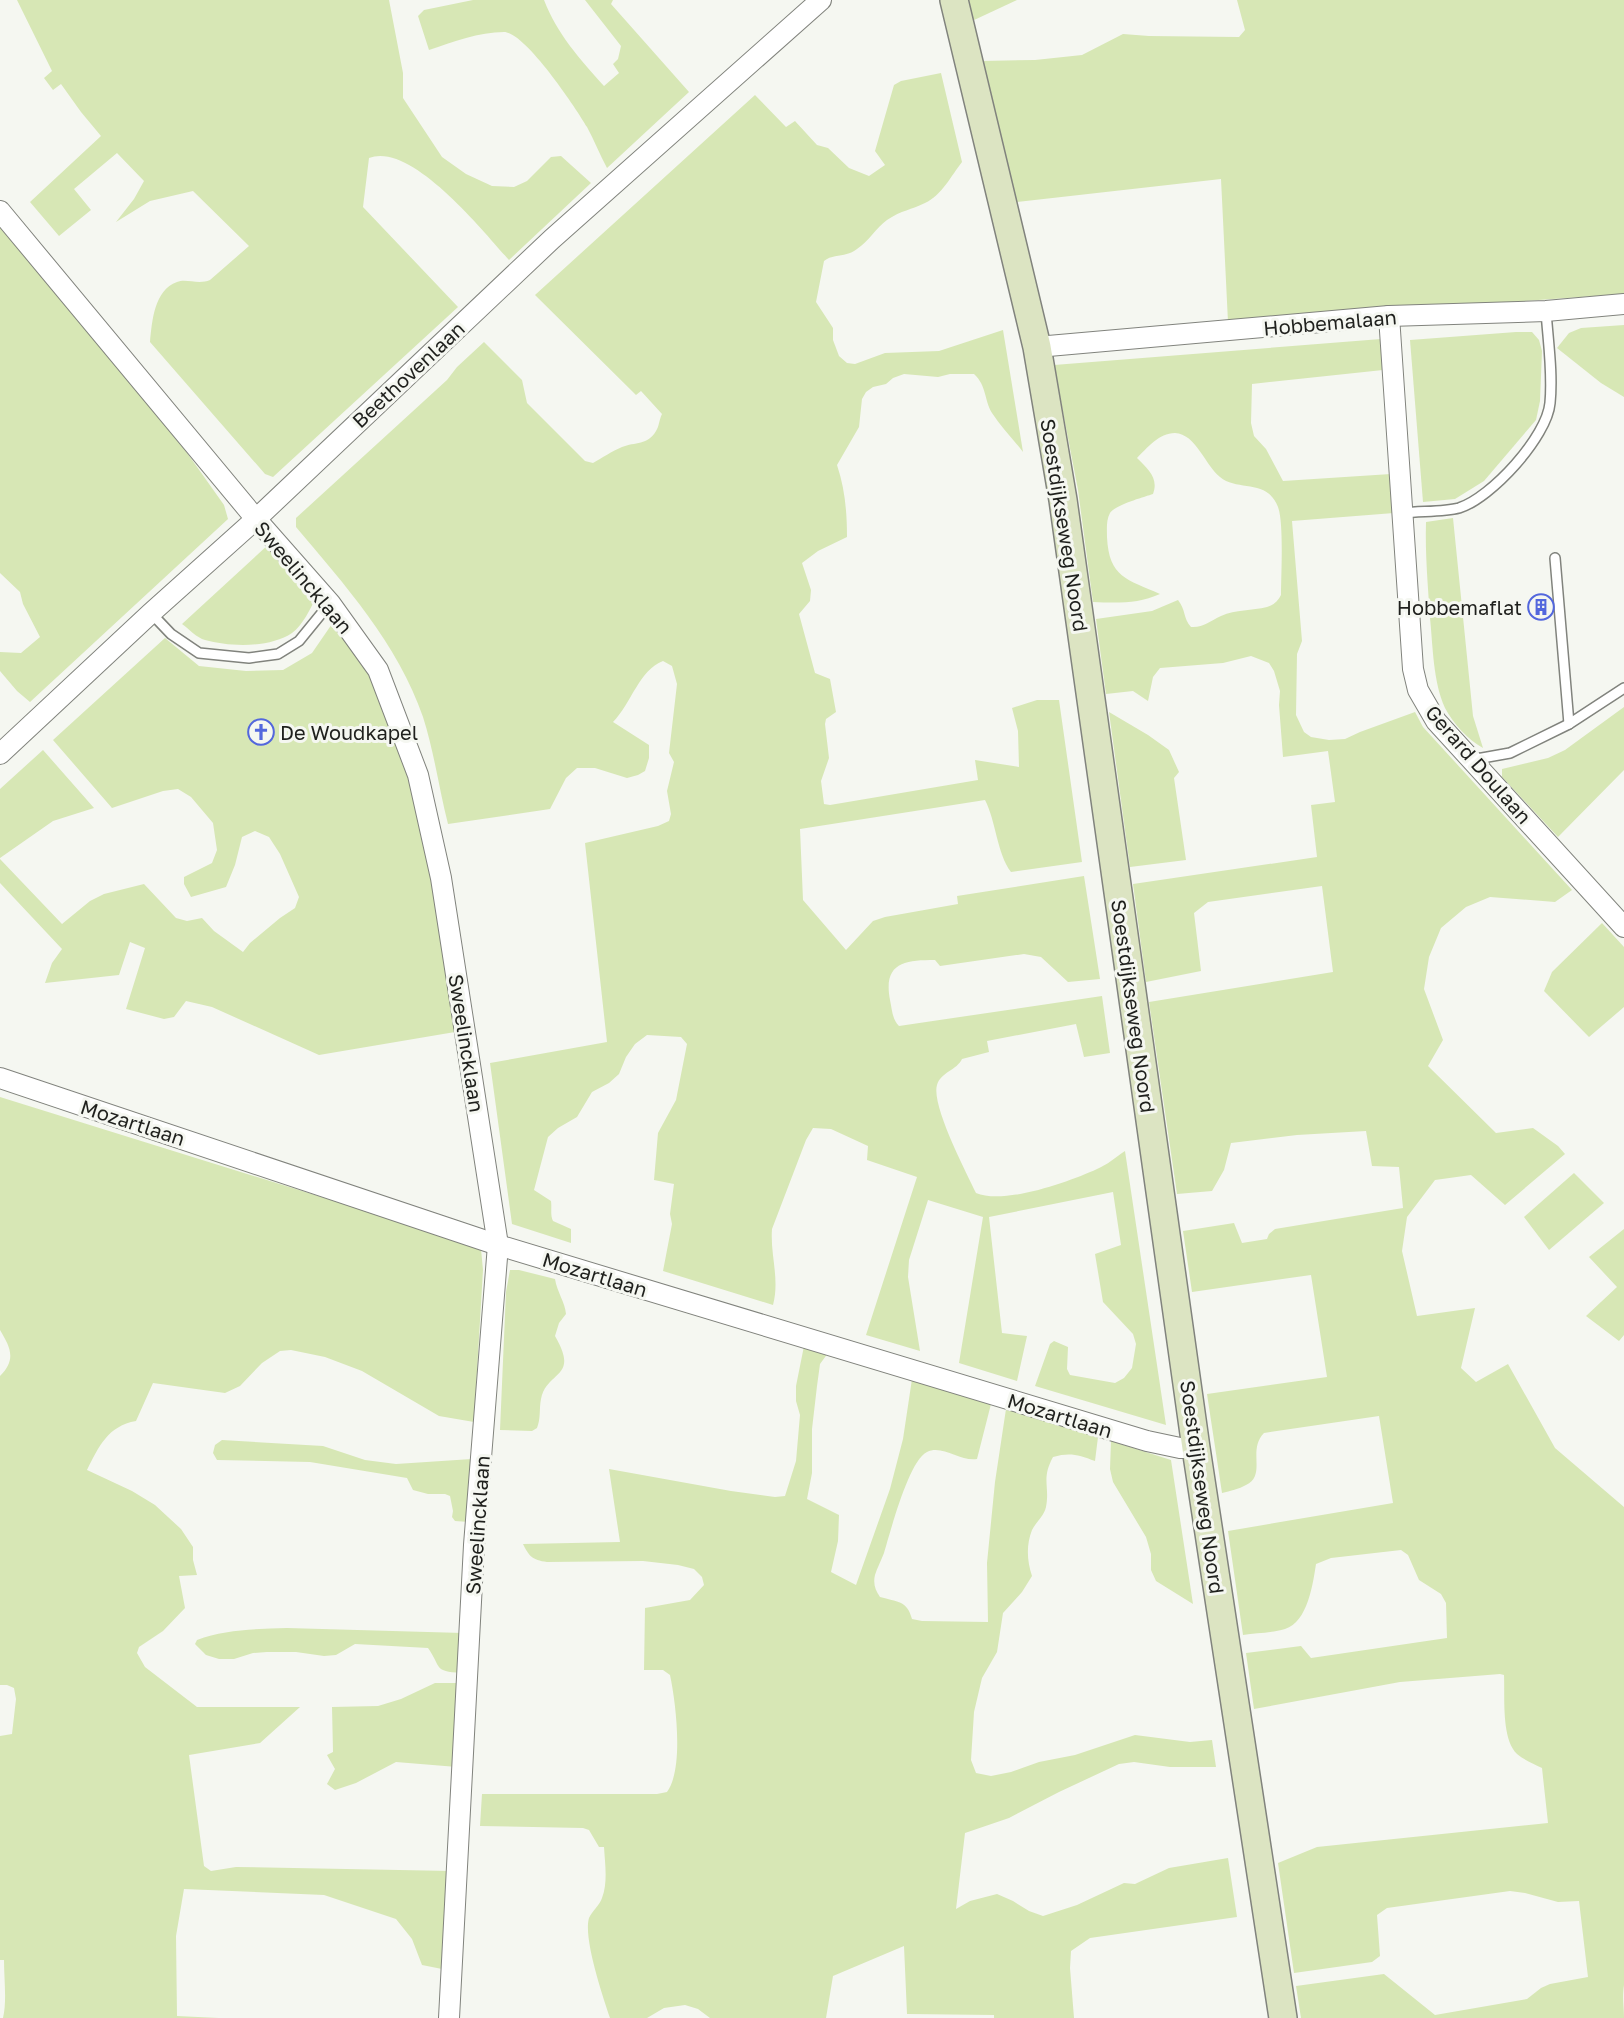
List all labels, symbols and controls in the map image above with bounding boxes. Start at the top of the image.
street label: Hobbemalaan [1262,304,1398,340]
street label: Beethovenlaan [347,316,469,432]
street label: Soestdijkseweg Noord [1036,417,1094,633]
street label: Sweelincklaan [250,516,358,638]
building icon: Hobbemaflat [1526,592,1556,622]
place label: Hobbemaflat [1397,595,1522,619]
street label: Gerard Doulaan [1421,700,1537,828]
church icon: De Woudkapel [246,717,276,747]
place label: De Woudkapel [280,720,418,744]
street label: Soestdijkseweg Noord [1107,898,1161,1114]
street label: Sweelincklaan [444,972,490,1114]
street label: Mozartlaan [78,1094,188,1150]
street label: Mozartlaan [540,1247,650,1301]
street label: Soestdijkseweg Noord [1176,1379,1230,1595]
street label: Mozartlaan [1005,1388,1115,1442]
street label: Sweelincklaan [460,1455,494,1595]

